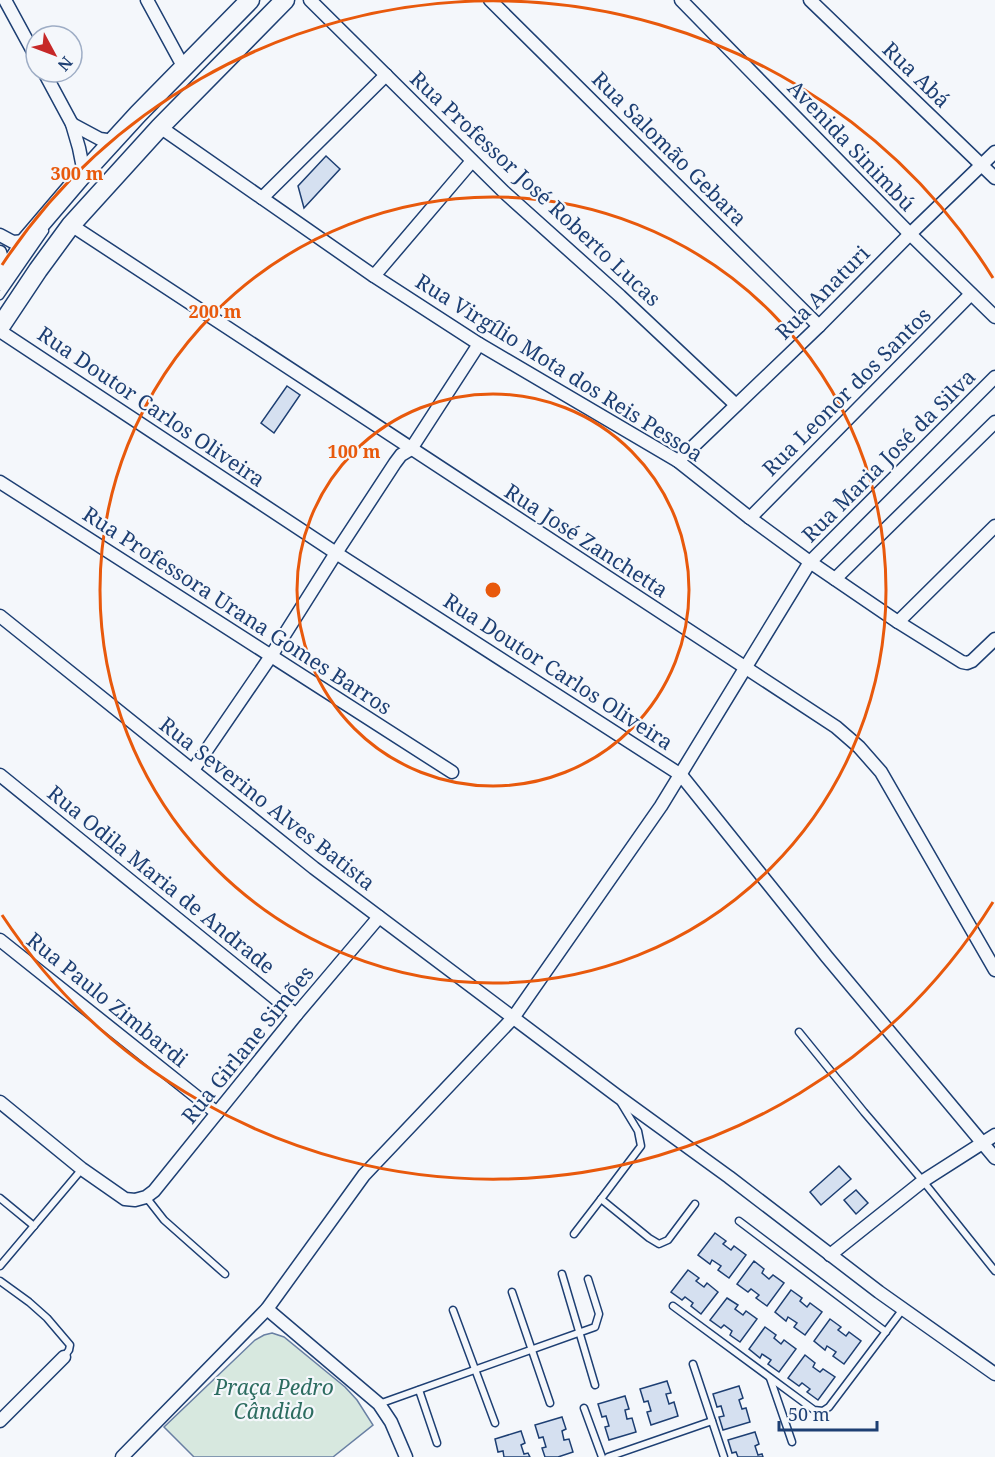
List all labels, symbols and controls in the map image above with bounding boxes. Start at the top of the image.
north arrow [24,24,84,84]
street label: Rua Abá [877,35,957,113]
text: N [53,52,78,76]
street label: Rua Professor José Roberto Lucas [404,64,667,312]
street label: Rua Salomão Gebara [586,65,753,232]
street label: Avenida Sinimbú [782,74,921,217]
text: 300 m [51,161,104,185]
street label: Rua Anaturi [769,239,875,345]
street label: Rua Virgílio Mota dos Reis Pessoa [411,267,709,467]
text: 200 m [189,299,242,323]
street label: Rua Leonor dos Santos [756,301,937,482]
street label: Rua Doutor Carlos Oliveira [32,320,271,493]
street label: Rua Maria José da Silva [796,363,981,548]
text: 100 m [328,439,381,463]
street label: Rua José Zanchetta [499,477,674,604]
street label: Rua Professora Urana Gomes Barros [78,500,397,721]
centre of rings [483,580,503,600]
street label: Rua Doutor Carlos Oliveira [438,586,679,756]
street label: Rua Severino Alves Batista [154,710,381,896]
street label: Rua Odila Maria de Andrade [42,779,281,980]
street label: Rua Paulo Zimbardi [21,926,194,1073]
street label: Rua Girlane Simões [175,960,320,1129]
park label: Praça Pedro Cândido [213,1373,334,1425]
scale bar [779,1394,876,1432]
text: 50 m [788,1402,830,1426]

